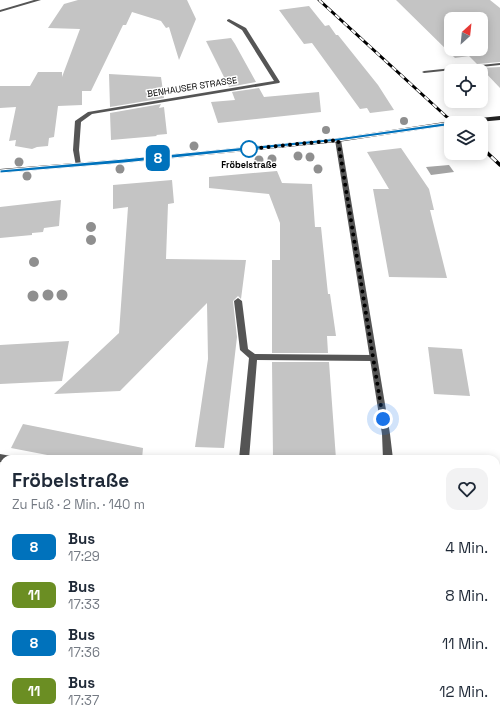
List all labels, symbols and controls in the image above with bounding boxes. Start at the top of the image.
north arrow [444,12,488,56]
map controls [444,12,488,160]
button: locate [444,64,488,108]
street label: BENHAUSER STRASSE [146,74,238,100]
button: layers [444,116,488,160]
marker: Fröbelstraße [240,140,258,158]
line badge: 8 [145,145,171,171]
text: 8 [154,149,162,167]
place label: Fröbelstraße [221,159,277,171]
your location [373,409,393,429]
text: Fröbelstraße [12,468,129,493]
button: heart [446,468,488,510]
text: Zu Fuß · 2 Min. · 140 m [12,496,145,513]
text: Bus [68,529,95,548]
text: 8 [30,538,38,556]
text: 4 Min. [445,538,488,557]
text: 17:29 [68,548,100,565]
text: Bus [68,577,95,596]
text: 11 [28,586,40,604]
text: 8 Min. [445,586,488,605]
text: 17:33 [68,596,100,613]
text: Bus [68,625,95,644]
text: 8 [30,634,38,652]
text: 11 Min. [442,634,488,653]
text: 17:36 [68,644,100,661]
text: Bus [68,673,95,692]
text: 11 [28,682,40,700]
text: 12 Min. [439,682,488,701]
text: 17:37 [68,692,99,709]

